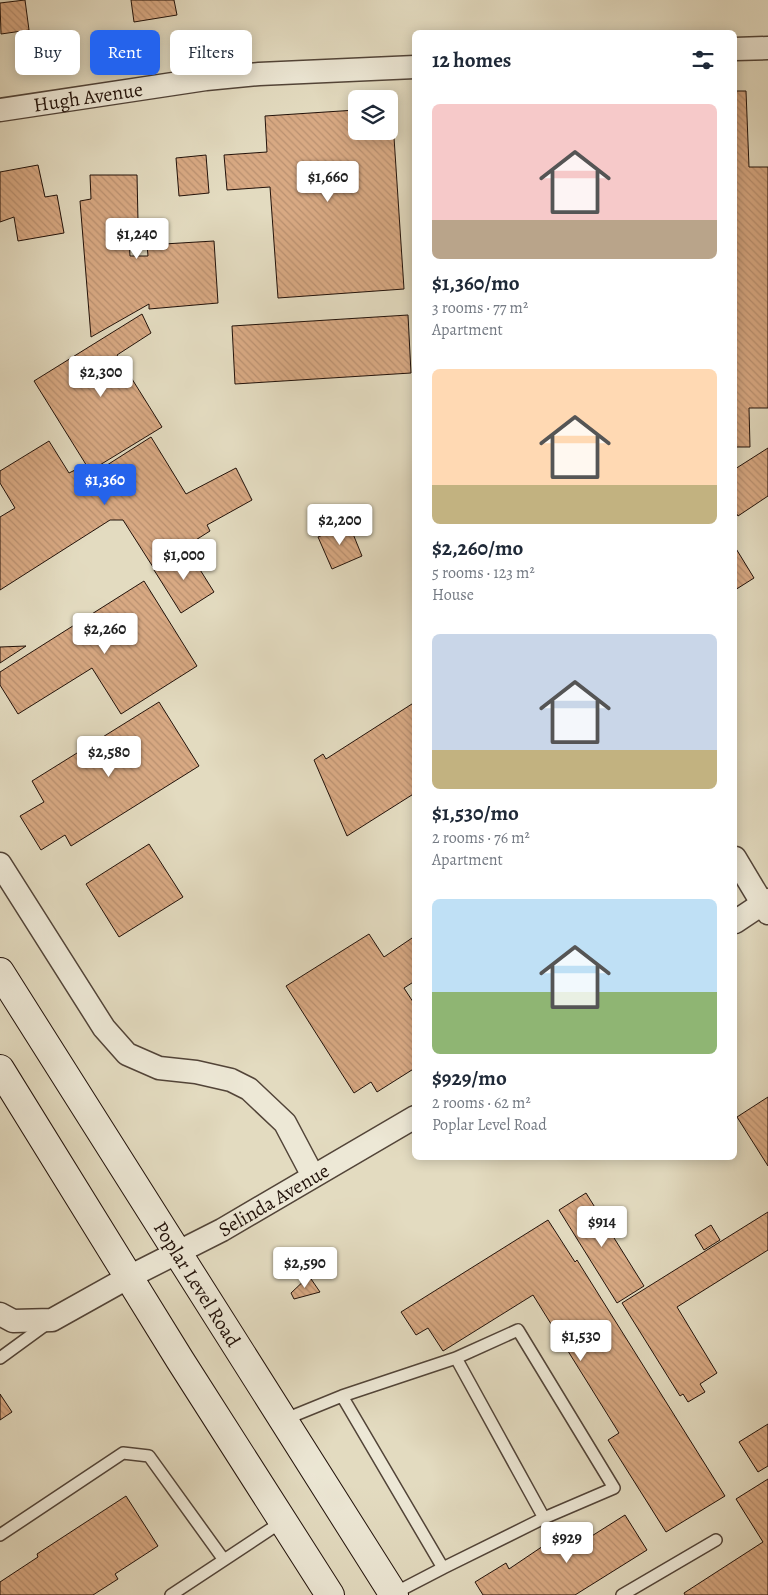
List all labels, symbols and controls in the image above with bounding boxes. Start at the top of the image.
chip: Buy [15,30,80,75]
chip: Rent [90,30,160,75]
chip: Filters [170,30,252,75]
text: 12 homes [432,46,511,74]
icon: filters [689,46,717,74]
street label: Hugh Avenue [32,76,145,119]
map controls [348,90,398,140]
button: layers [348,90,398,140]
icon: home [530,137,620,227]
pin: $1,660 [287,160,369,203]
text: $1,660 [308,166,348,188]
pin: $1,240 [96,218,178,260]
text: $1,240 [117,223,157,245]
text: $1,360/mo [432,269,520,297]
text: 3 rooms · 77 m² [432,297,528,319]
text: Apartment [432,319,503,341]
pin: $2,300 [60,356,142,398]
text: $2,300 [80,361,122,383]
icon: home [530,402,620,492]
pin: $1,360 [64,464,146,506]
text: $1,360 [85,469,125,491]
pin: $2,200 [299,504,381,546]
text: $2,200 [318,509,362,531]
text: $2,260/mo [432,534,523,562]
pin: $1,000 [143,538,225,581]
text: $1,000 [163,544,205,566]
text: 5 rooms · 123 m² [432,562,535,584]
text: House [432,584,474,606]
pin: $2,260 [64,612,146,655]
text: $2,260 [84,618,126,640]
icon: home [530,667,620,757]
pin: $2,580 [68,736,150,778]
text: $2,580 [88,741,130,763]
text: $1,530/mo [432,799,519,827]
text: 2 rooms · 76 m² [432,827,530,849]
text: Apartment [432,849,503,871]
icon: home [530,932,620,1022]
text: $929/mo [432,1064,507,1092]
text: 2 rooms · 62 m² [432,1092,531,1114]
text: Poplar Level Road [432,1114,547,1136]
street label: Selinda Avenue [213,1157,334,1243]
pin: $914 [572,1206,632,1248]
text: $914 [588,1211,616,1233]
street label: Poplar Level Road [147,1216,247,1352]
pin: $2,590 [264,1246,346,1289]
text: $2,590 [284,1252,326,1274]
pin: $1,530 [540,1320,622,1362]
text: $1,530 [561,1325,601,1347]
pin: $929 [537,1522,597,1564]
text: $929 [552,1527,582,1549]

